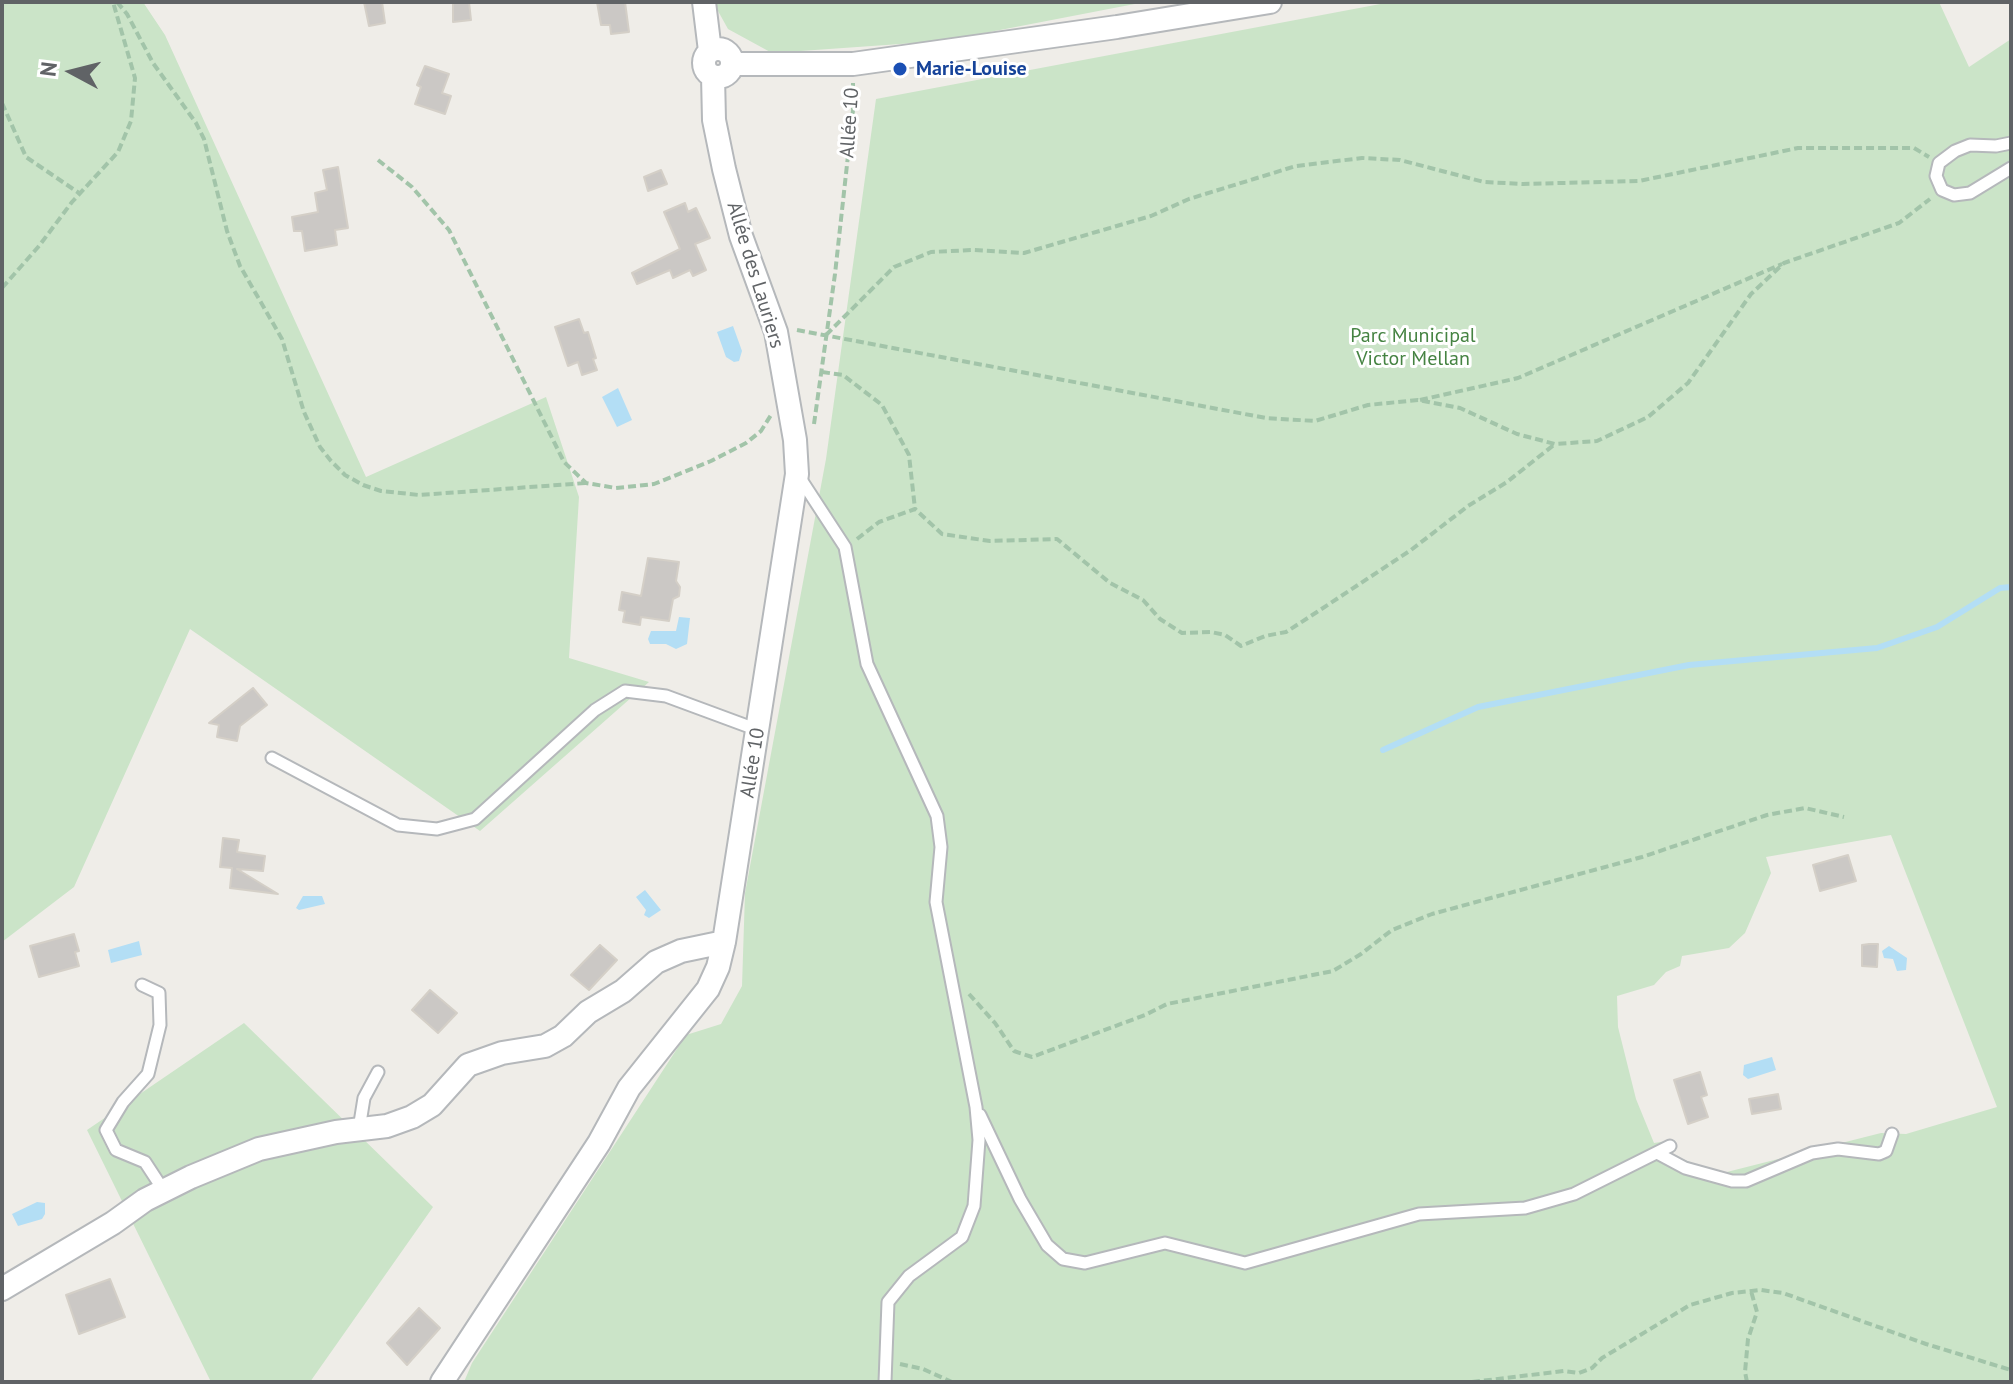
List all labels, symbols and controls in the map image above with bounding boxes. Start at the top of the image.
north arrow [32,32,112,112]
place label: Marie-Louise [916,57,1027,81]
text: N [33,60,63,78]
marker: Marie-Louise [891,60,909,78]
street label: Allée 10 [836,87,864,159]
street label: Allée des Lauriers [721,199,789,351]
park label: Parc Municipal Victor Mellan [1350,324,1476,371]
street label: Allée 10 [736,726,770,800]

